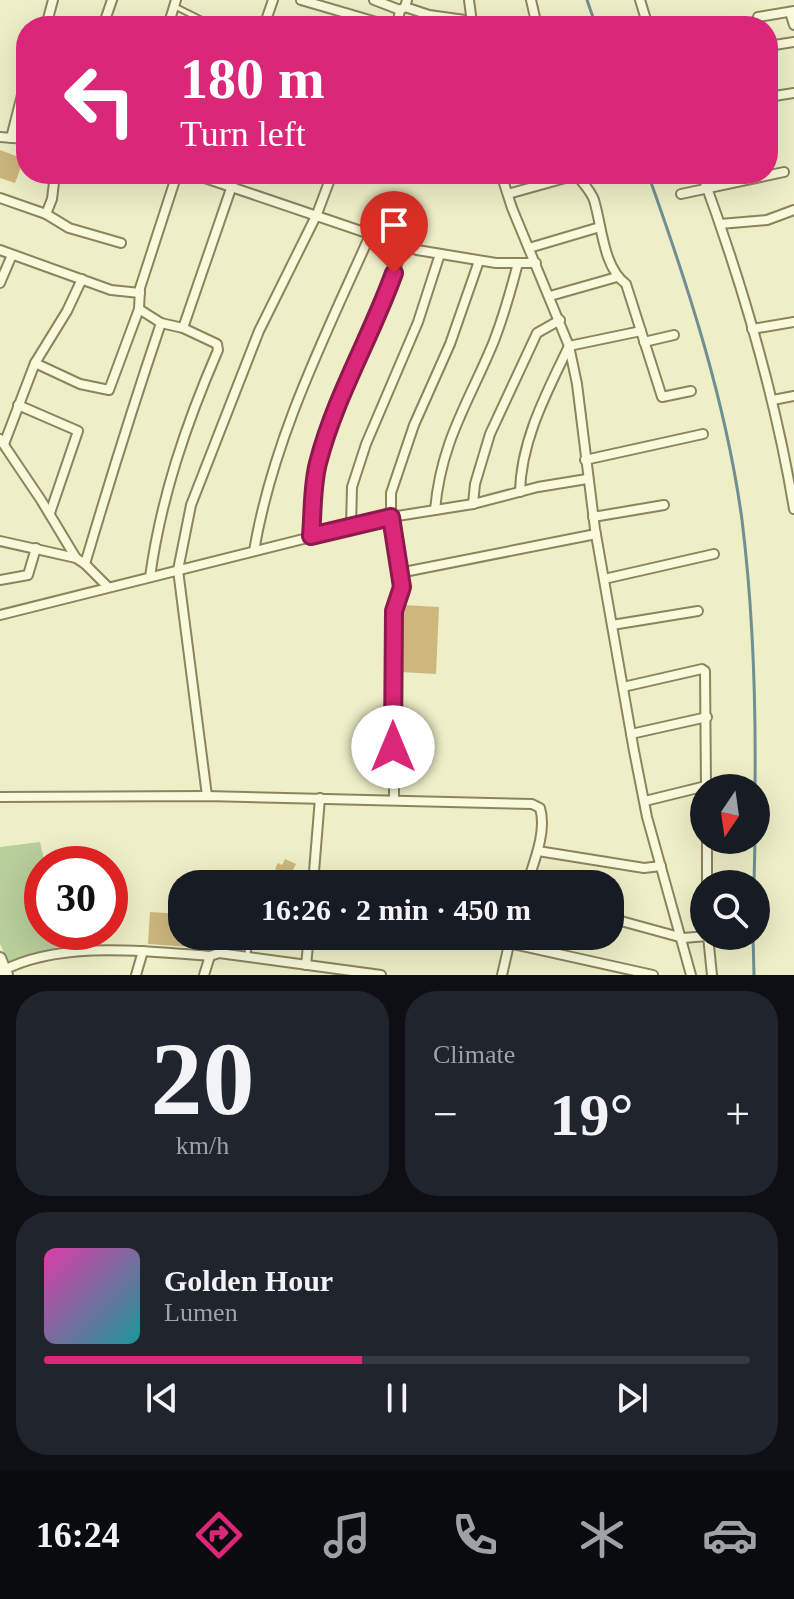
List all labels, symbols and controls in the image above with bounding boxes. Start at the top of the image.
icon: left [48,48,152,152]
text: 180 m [180,48,325,110]
text: Turn left [180,114,306,154]
pin [360,191,428,273]
icon: arrive [372,203,416,247]
position arrow [351,705,435,789]
north arrow [690,774,770,854]
map controls [690,774,770,950]
speed limit sign: 30 [24,846,128,950]
button: search [690,870,770,950]
text: 16:26 · 2 min · 450 m [261,893,531,926]
text: 20 [151,1021,255,1136]
text: Climate [433,1040,515,1069]
text: 19° [550,1082,634,1148]
text: − [433,1090,458,1139]
text: + [725,1090,750,1139]
text: km/h [176,1131,229,1160]
text: Golden Hour [164,1264,333,1297]
text: Lumen [164,1298,238,1327]
icon: previous [140,1376,184,1420]
icon: pause [375,1376,419,1420]
icon: next [610,1376,654,1420]
icon: directions [191,1507,247,1563]
icon: music [319,1507,375,1563]
icon: phone [447,1507,503,1563]
icon: climate [574,1507,630,1563]
icon: car [702,1507,758,1563]
text: 16:24 [36,1515,120,1555]

